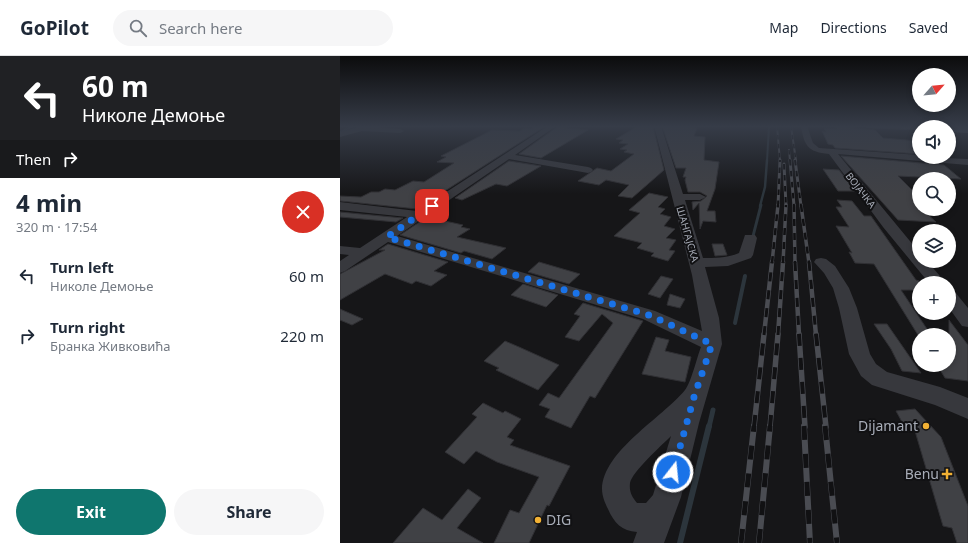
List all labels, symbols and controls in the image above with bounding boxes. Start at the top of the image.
search box [113,10,393,46]
text: GoPilot [20,15,89,41]
icon: search [127,17,149,39]
text: Search here [159,18,242,38]
text: Map [769,18,798,37]
text: Directions [820,18,887,37]
text: Saved [909,18,948,37]
text: 60 m [82,67,149,105]
north arrow [912,68,956,112]
map controls [912,68,956,372]
icon: left [16,72,68,124]
text: Николе Демоње [82,103,225,127]
button: sound [912,120,956,164]
icon: right [59,148,81,170]
text: Then [16,149,51,169]
street label: ВОЈАЧКА [843,169,880,211]
button: search [912,172,956,216]
text: 4 min [16,186,82,219]
pin [415,189,449,223]
button: close [282,191,324,233]
icon: arrive [421,195,443,217]
street label: ШАНГАЈСКА [673,205,703,264]
text: 320 m · 17:54 [16,218,97,236]
button: layers [912,224,956,268]
text: Turn left [50,257,114,277]
icon: left [16,265,38,287]
text: 60 m [289,266,324,286]
button: + [912,276,956,320]
text: Николе Демоње [50,277,153,295]
text: Turn right [50,317,125,337]
icon: right [16,325,38,347]
text: 220 m [280,326,324,346]
button: − [912,328,956,372]
text: Бранка Живковића [50,337,171,355]
place label: Dijamant [858,416,918,435]
marker: Dijamant [921,421,931,431]
position arrow [652,451,694,493]
place label: Benu [905,464,939,483]
marker: Benu [942,469,952,479]
button: Exit [16,489,166,535]
button: Share [174,489,324,535]
place label: DIG [546,510,571,529]
marker: DIG [533,515,543,525]

